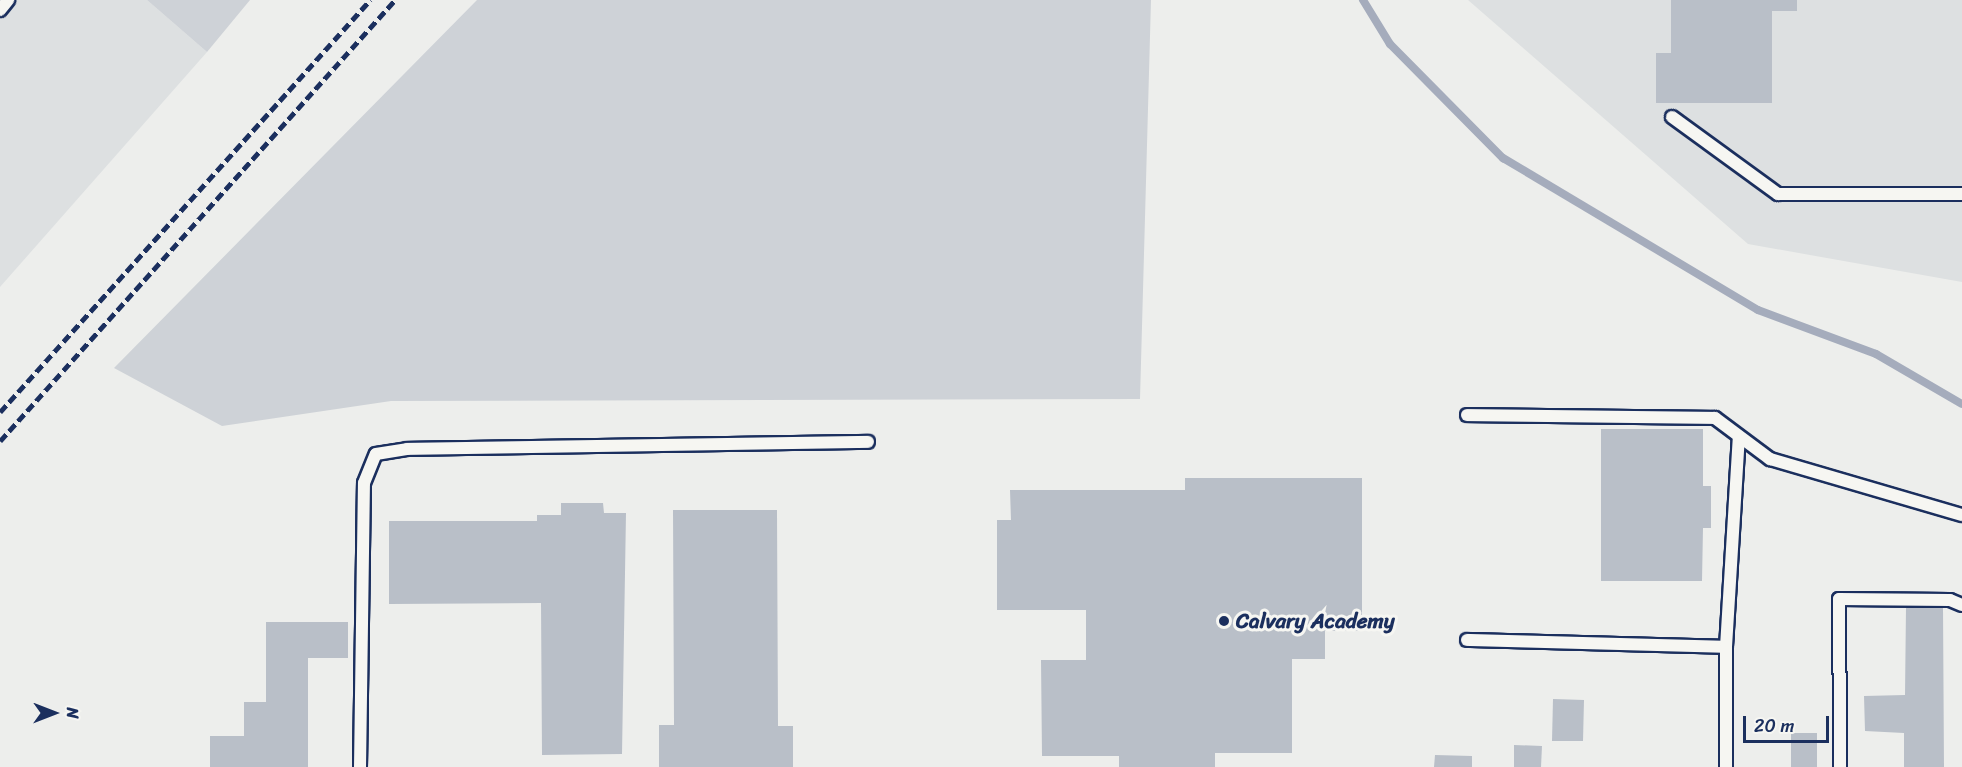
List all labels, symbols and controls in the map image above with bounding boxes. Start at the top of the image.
place label: Calvary Academy [1236,608,1395,634]
marker: Calvary Academy [1217,614,1231,628]
north arrow [24,683,84,743]
scale bar [1746,704,1832,742]
text: N [58,707,87,719]
text: 20 m [1754,710,1794,742]

